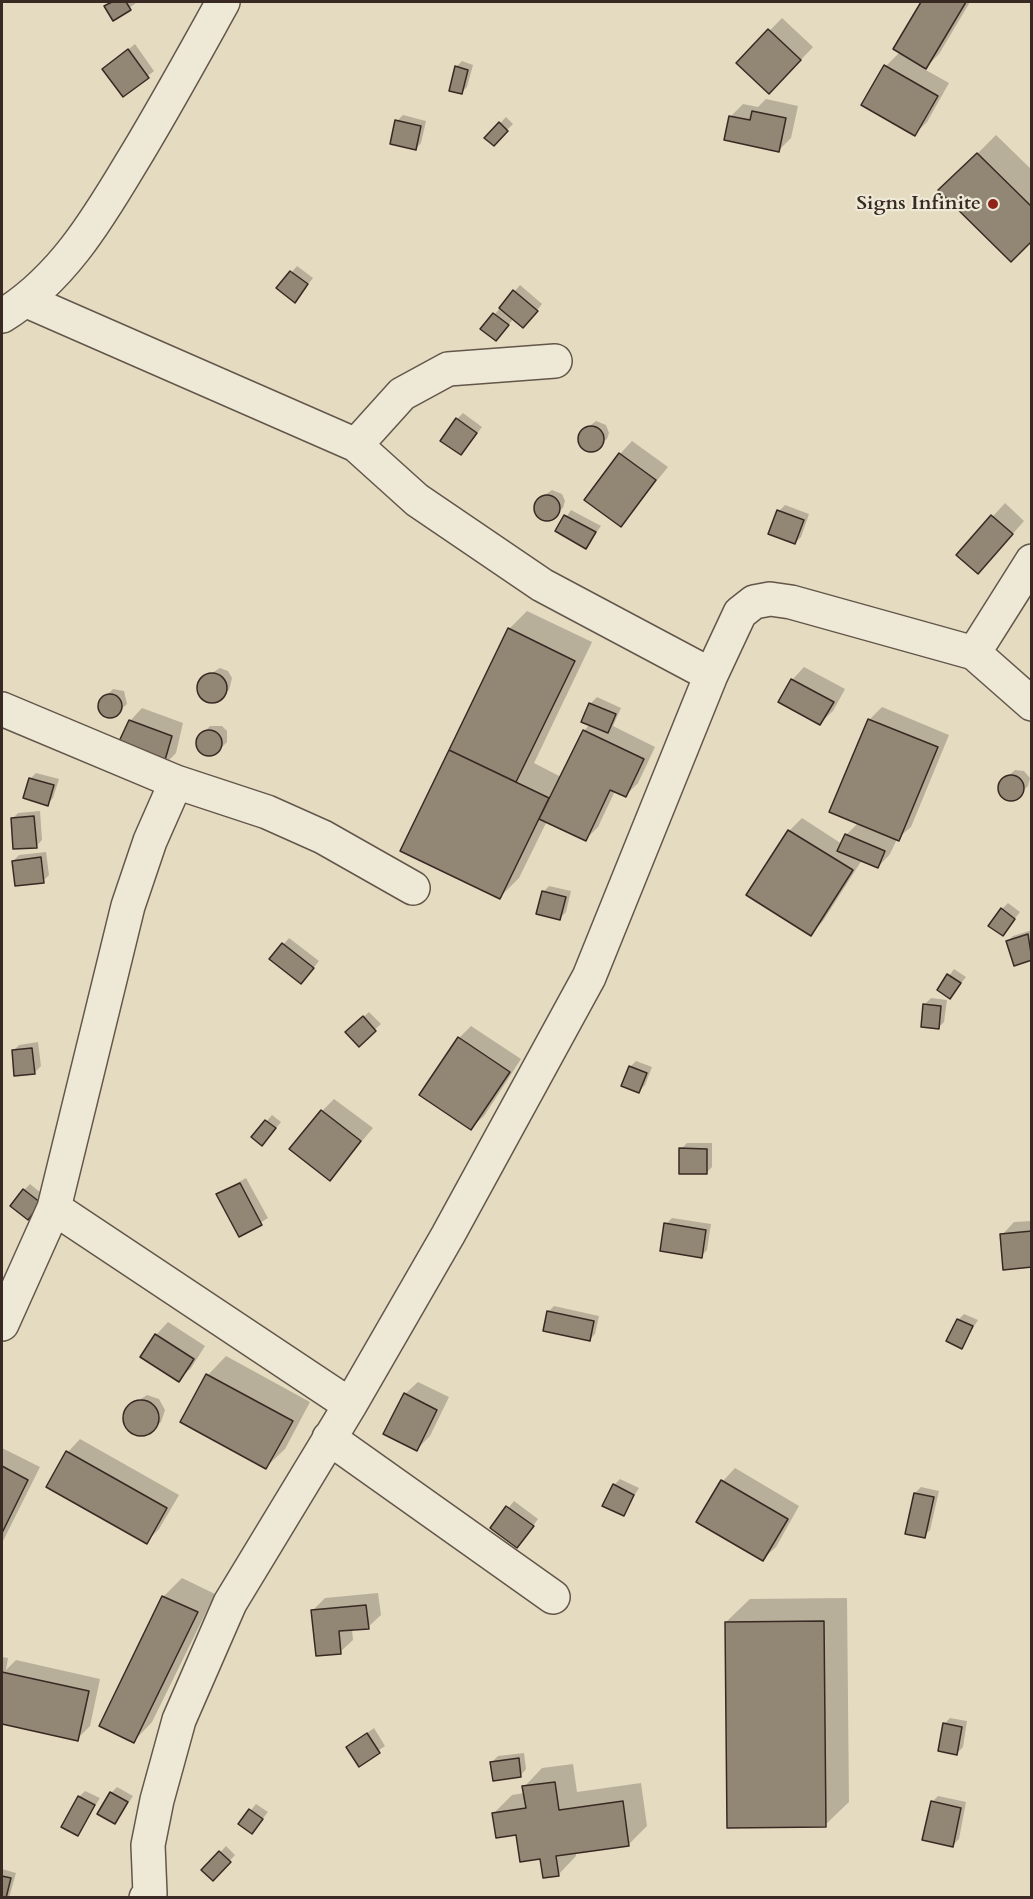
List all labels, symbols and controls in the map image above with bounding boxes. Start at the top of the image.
place label: Signs Infinite [856,192,981,216]
marker: Signs Infinite [986,197,1000,211]

